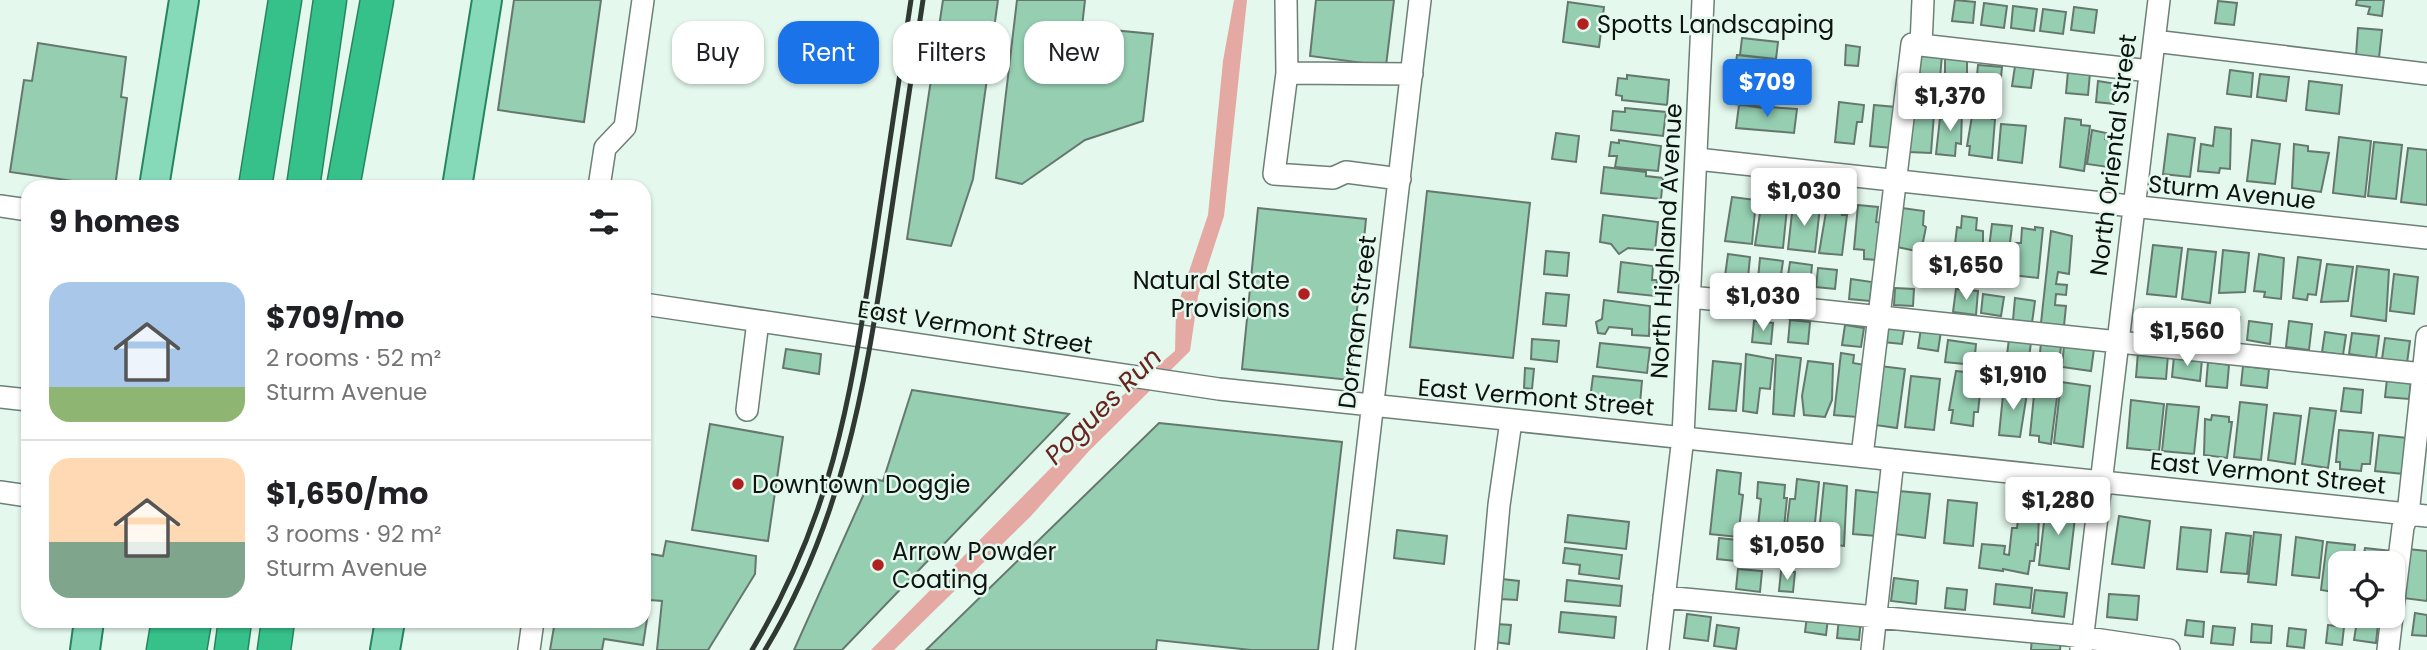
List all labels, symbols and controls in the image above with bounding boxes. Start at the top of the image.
place label: Spotts Landscaping [1597,8,1834,41]
marker: Spotts Landscaping [1575,16,1591,32]
chip: Buy [672,21,764,84]
chip: Rent [778,21,879,84]
chip: Filters [893,21,1010,84]
chip: New [1024,21,1124,84]
street label: North Oriental Street [2082,32,2144,278]
pin: $709 [1726,60,1808,119]
text: $709 [1739,66,1795,98]
pin: $1,370 [1893,74,2007,133]
text: $1,370 [1914,80,1986,112]
street label: North Highland Avenue [1642,102,1690,380]
street label: Sturm Avenue [2147,167,2317,217]
pin: $1,030 [1747,168,1861,228]
text: $1,030 [1767,175,1841,207]
text: 9 homes [49,200,180,243]
icon: filters [585,203,623,241]
street label: Dorman Street [1330,234,1384,410]
pin: $1,650 [1909,243,2023,302]
text: $1,650 [1929,249,2003,281]
place label: Natural State Provisions [1133,264,1290,325]
pin: $1,030 [1706,274,1820,333]
text: $1,030 [1726,280,1800,312]
marker: Natural State Provisions [1296,286,1312,302]
street label: East Vermont Street [855,292,1095,362]
text: $709/mo [266,296,404,339]
pin: $1,560 [2130,308,2244,368]
icon: home [105,310,189,394]
text: $1,560 [2150,315,2224,347]
water label: Pogues Run [1036,339,1170,473]
text: 2 rooms · 52 m² [266,342,441,374]
pin: $1,910 [1956,352,2070,412]
text: $1,910 [1979,359,2047,391]
street label: East Vermont Street [1416,370,1656,424]
text: Sturm Avenue [266,376,427,408]
street label: East Vermont Street [2148,444,2388,502]
place label: Downtown Doggie [752,468,970,501]
text: $1,650/mo [266,472,428,515]
marker: Downtown Doggie [730,476,746,492]
pin: $1,280 [2001,477,2115,537]
text: $1,280 [2021,484,2095,516]
icon: home [105,486,189,570]
text: 3 rooms · 92 m² [266,518,442,550]
pin: $1,050 [1730,522,1844,582]
text: $1,050 [1749,529,1825,561]
place label: Arrow Powder Coating [892,535,1057,596]
map controls [2328,551,2405,628]
button: locate [2328,551,2405,628]
text: Sturm Avenue [266,552,427,584]
marker: Arrow Powder Coating [870,557,886,573]

